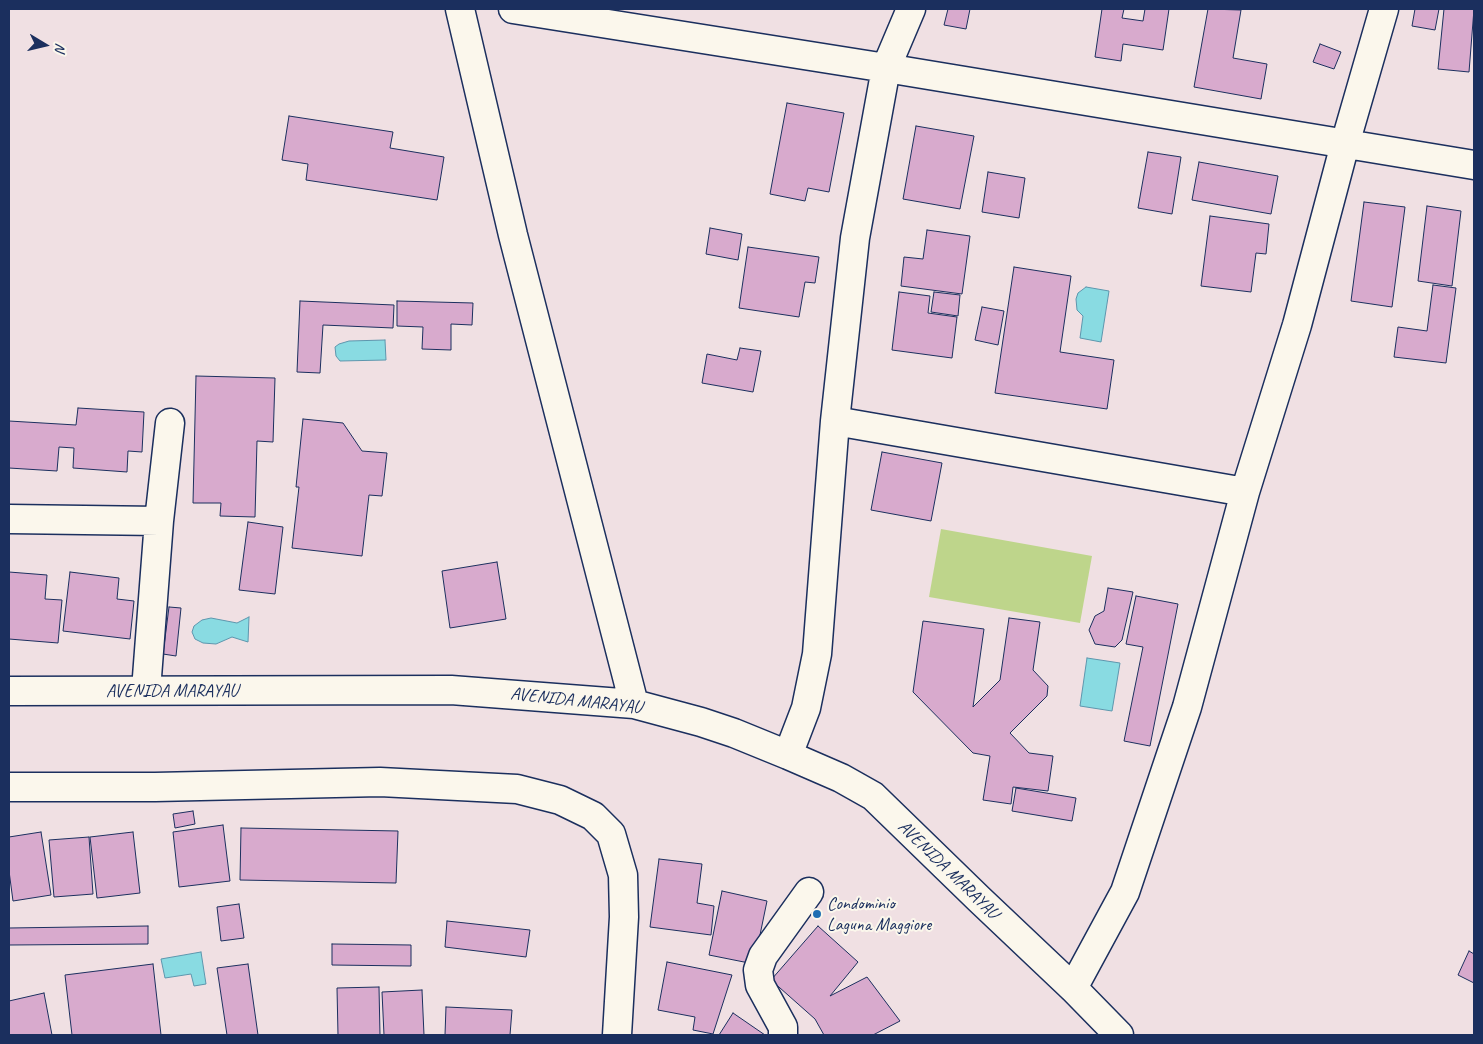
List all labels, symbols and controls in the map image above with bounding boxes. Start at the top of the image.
north arrow [20,20,70,70]
text: N [51,42,69,53]
street label: AVENIDA MARAYAU [106,680,238,702]
street label: AVENIDA MARAYAU [509,683,643,719]
street label: AVENIDA MARAYAU [893,816,1003,924]
place label: Condominio Laguna Maggiore [827,893,931,936]
marker: Condominio Laguna Maggiore [811,908,823,920]

